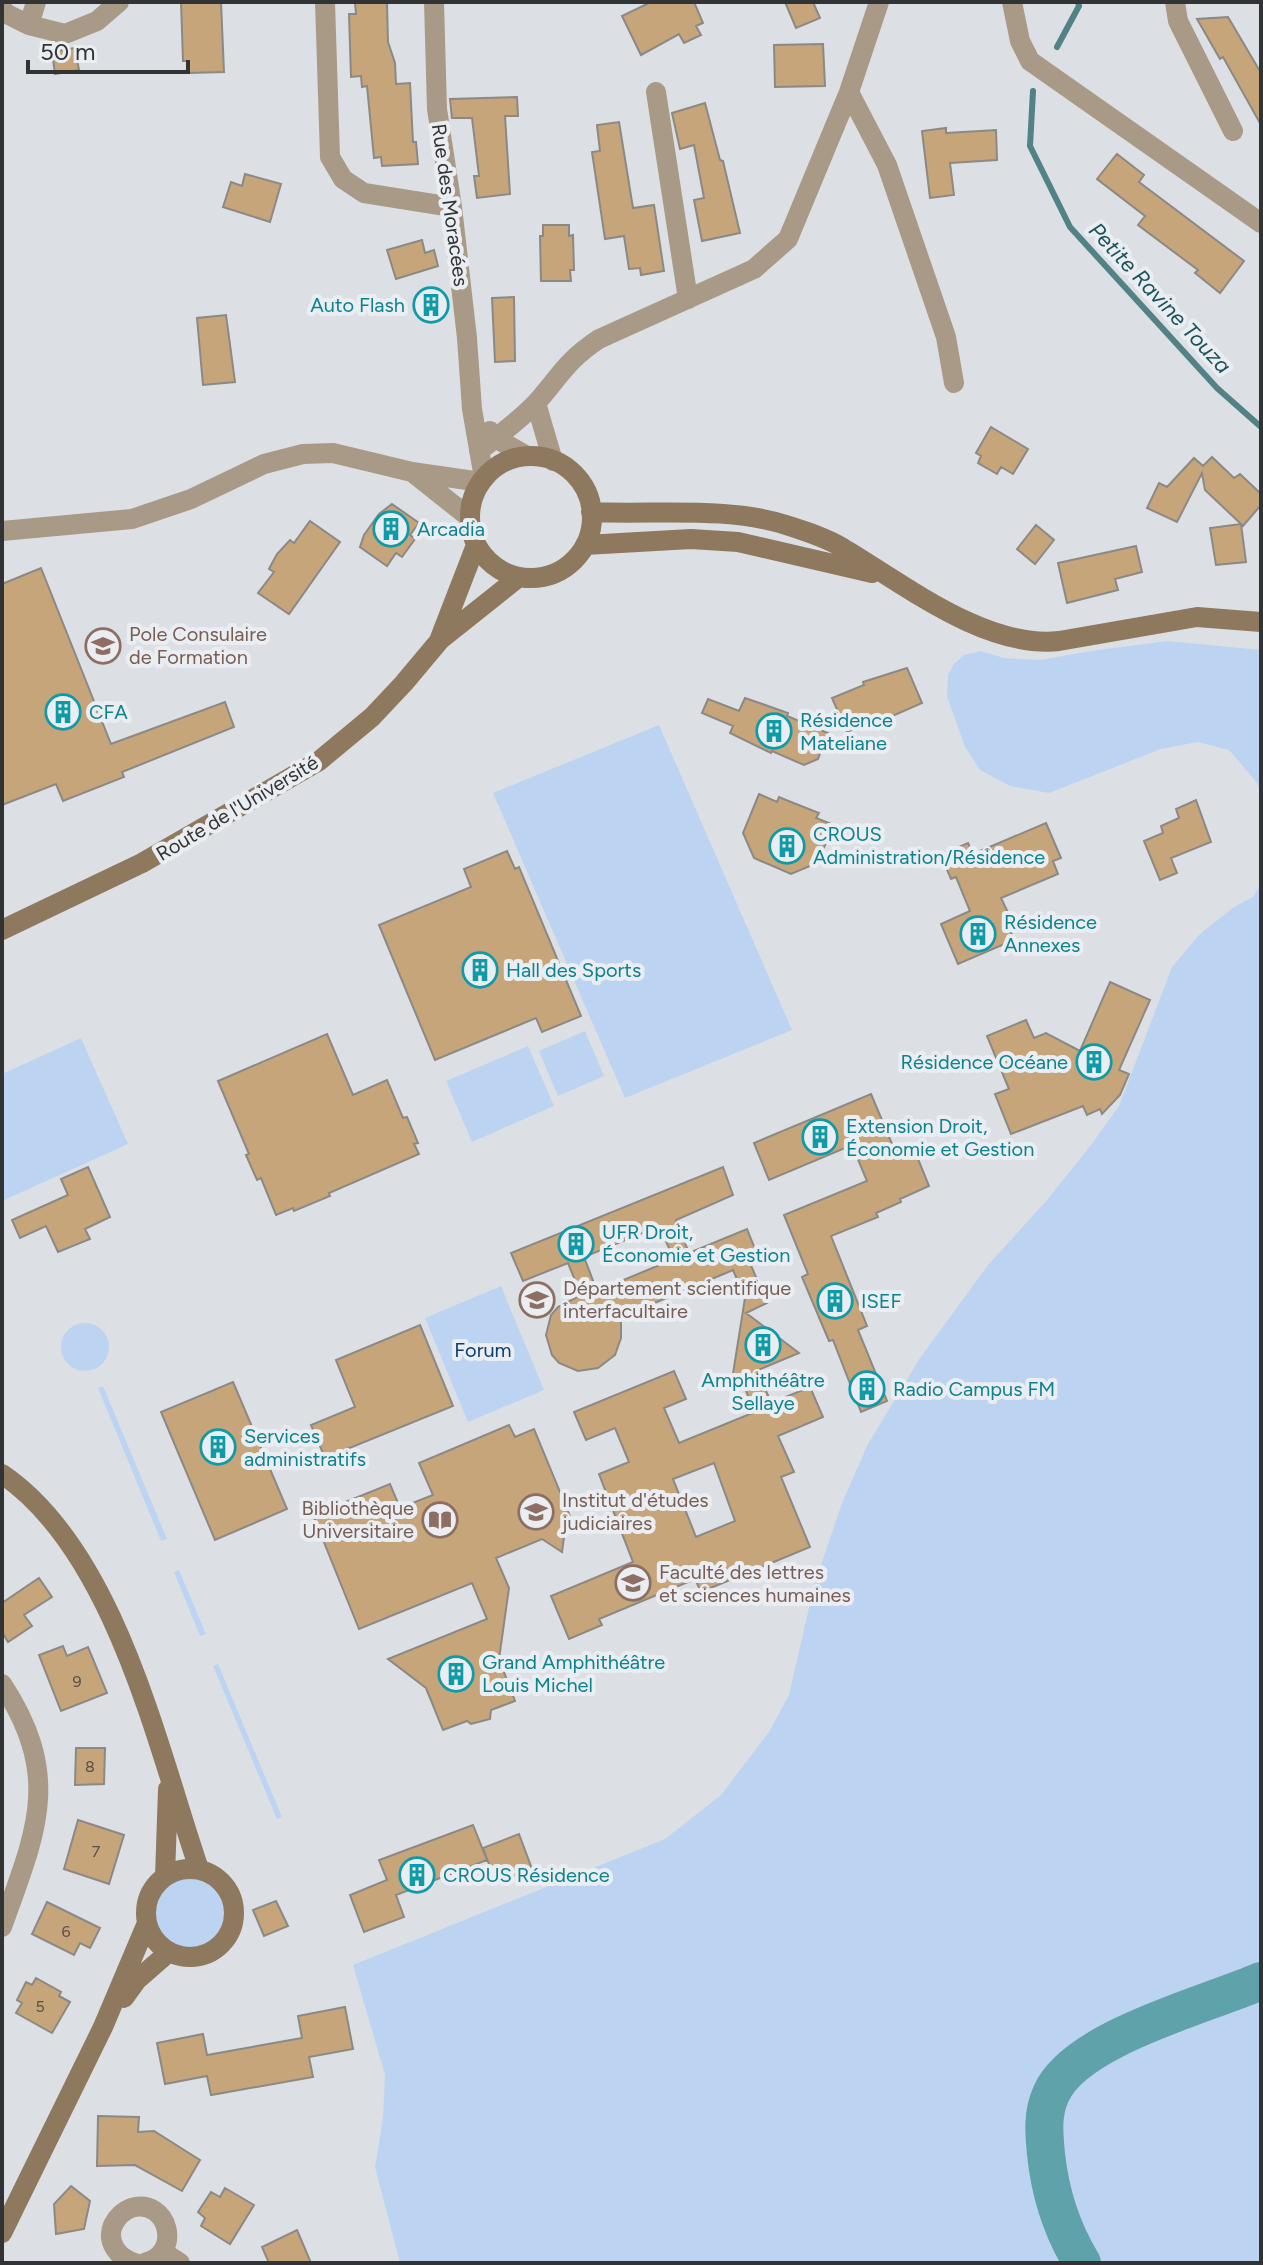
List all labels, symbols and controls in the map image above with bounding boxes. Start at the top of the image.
scale bar [28,24,188,74]
text: 50 m [40,37,96,66]
street label: Rue des Moracées [427,122,473,288]
water label: Petite Ravine Touza [1083,217,1237,379]
building icon: Auto Flash [412,286,450,324]
place label: Auto Flash [310,293,405,317]
building icon: Arcadia [372,510,410,548]
place label: Arcadia [417,517,485,541]
place label: Pole Consulaire de Formation [129,622,267,669]
school or university icon: Pole Consulaire de Formation [84,627,122,665]
building icon: CFA [44,693,82,731]
place label: CFA [89,700,128,724]
place label: Résidence Mateliane [800,708,893,755]
building icon: Résidence Mateliane [755,712,793,750]
street label: Route de l'Université [152,750,322,866]
place label: CROUS Administration/Résidence [813,822,1045,869]
building icon: CROUS Administration/Résidence [768,827,806,865]
place label: Résidence Annexes [1004,910,1097,957]
building icon: Résidence Annexes [959,915,997,953]
building icon: Hall des Sports [461,951,499,989]
place label: Hall des Sports [506,958,641,982]
building icon: Résidence Océane [1075,1043,1113,1081]
place label: Résidence Océane [901,1050,1068,1074]
place label: Extension Droit, Économie et Gestion [846,1114,1034,1161]
building icon: Extension Droit, Économie et Gestion [801,1118,839,1156]
place label: UFR Droit, Économie et Gestion [602,1220,790,1267]
building icon: UFR Droit, Économie et Gestion [557,1225,595,1263]
place label: Département scientifique interfacultaire [563,1276,791,1323]
school or university icon: Département scientifique interfacultaire [518,1281,556,1319]
building icon: ISEF [816,1282,854,1320]
place label: ISEF [861,1289,902,1313]
building icon: Amphithéâtre Sellaye [744,1326,782,1364]
park label: Forum [454,1338,512,1362]
place label: Amphithéâtre Sellaye [701,1368,825,1415]
building icon: Radio Campus FM [848,1370,886,1408]
place label: Radio Campus FM [893,1377,1055,1401]
place label: Services administratifs [244,1424,366,1471]
building icon: Services administratifs [199,1428,237,1466]
place label: Institut d'études judiciaires [560,1488,709,1535]
school or university icon: Institut d'études judiciaires [517,1493,555,1531]
place label: Bibliothèque Universitaire [301,1496,414,1543]
library icon: Bibliothèque Universitaire [421,1501,459,1539]
place label: Faculté des lettres et sciences humaines [659,1560,851,1607]
school or university icon: Faculté des lettres et sciences humaines [614,1564,652,1602]
place label: Grand Amphithéâtre Louis Michel [482,1650,665,1697]
building icon: Grand Amphithéâtre Louis Michel [437,1655,475,1693]
house number: 9 [72,1672,82,1691]
house number: 8 [85,1757,95,1776]
house number: 7 [92,1842,101,1861]
building icon: CROUS Résidence [398,1856,436,1894]
place label: CROUS Résidence [443,1863,610,1887]
house number: 6 [61,1922,71,1941]
house number: 5 [35,1997,45,2016]

